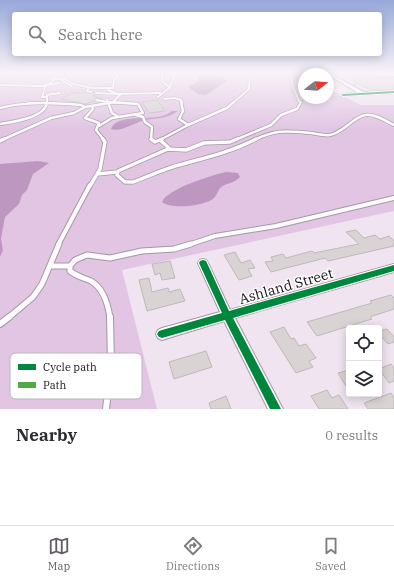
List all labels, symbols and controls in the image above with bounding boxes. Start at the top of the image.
search box [12,12,382,56]
icon: search [26,23,48,45]
text: Search here [58,25,143,44]
north arrow [298,68,334,104]
street label: Ashland Street [237,264,335,308]
map controls [346,325,382,397]
button: locate [346,325,382,361]
legend [10,353,142,399]
text: Cycle path [43,360,97,374]
button: layers [346,361,382,397]
text: Path [43,378,66,392]
text: Nearby [16,424,77,446]
text: 0 results [325,427,378,444]
tab: Map [48,535,70,573]
tab: Directions [166,535,220,573]
tab: Saved [315,535,346,573]

